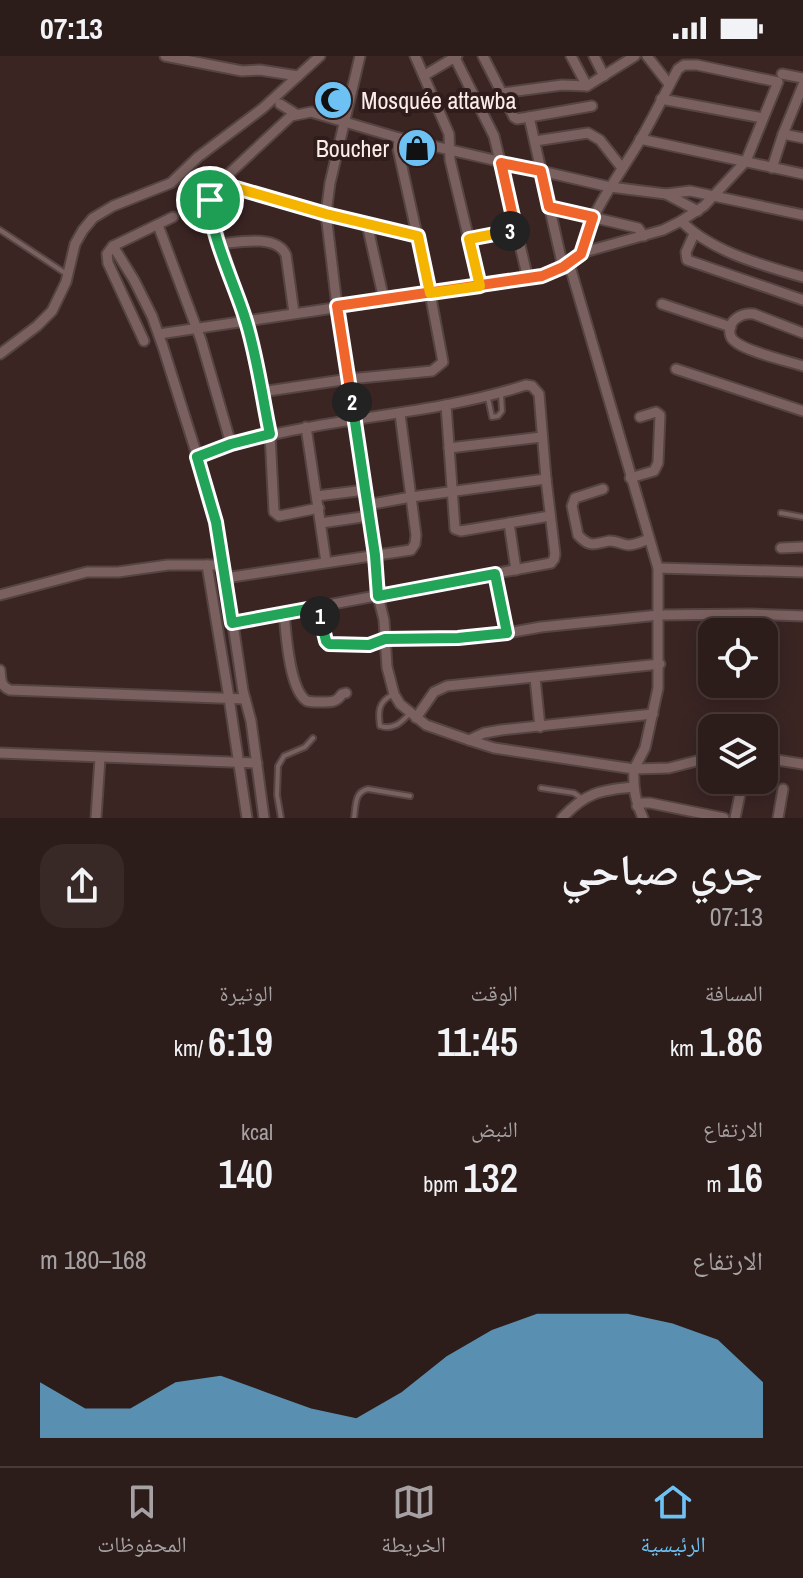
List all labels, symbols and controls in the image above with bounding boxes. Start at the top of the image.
text: 07:13 [40,8,103,48]
mosque icon: Mosquée attawba [312,79,354,121]
place label: Mosquée attawba [361,84,516,116]
shop icon: Boucher [396,127,438,169]
place label: Boucher [316,132,389,164]
pin [176,166,244,234]
icon: arrive [188,178,232,222]
pin: 3 [490,211,530,251]
text: 3 [505,216,515,246]
pin: 2 [332,382,372,422]
text: 2 [347,387,357,417]
pin: 1 [300,596,340,636]
text: 1 [315,601,325,631]
map controls [698,618,778,794]
button: locate [698,618,778,698]
button: layers [698,714,778,794]
text: جري صباحي [561,839,763,899]
button: share [40,844,124,928]
text: 07:13 [710,899,763,934]
text: الوتيرة [219,978,273,1008]
text: الوقت [471,978,518,1008]
text: المسافة [705,978,763,1008]
text: 6:19 [208,1015,273,1068]
text: 11:45 [437,1015,518,1068]
text: 1.86 [699,1015,763,1068]
text: /km [174,1033,208,1063]
text: km [670,1033,699,1063]
text: النبض [471,1114,518,1144]
text: الارتفاع [703,1114,763,1144]
text: kcal [241,1117,273,1147]
text: 140 [218,1147,273,1200]
text: 132 [463,1151,518,1204]
text: 16 [727,1151,763,1204]
text: bpm [423,1169,463,1199]
text: m [706,1169,727,1199]
text: 168–180 m [40,1242,147,1277]
text: الارتفاع [692,1243,763,1278]
tab: المحفوظات [97,1480,187,1566]
tab: الخريطة [381,1480,446,1566]
tab: الرئيسية [641,1480,706,1566]

